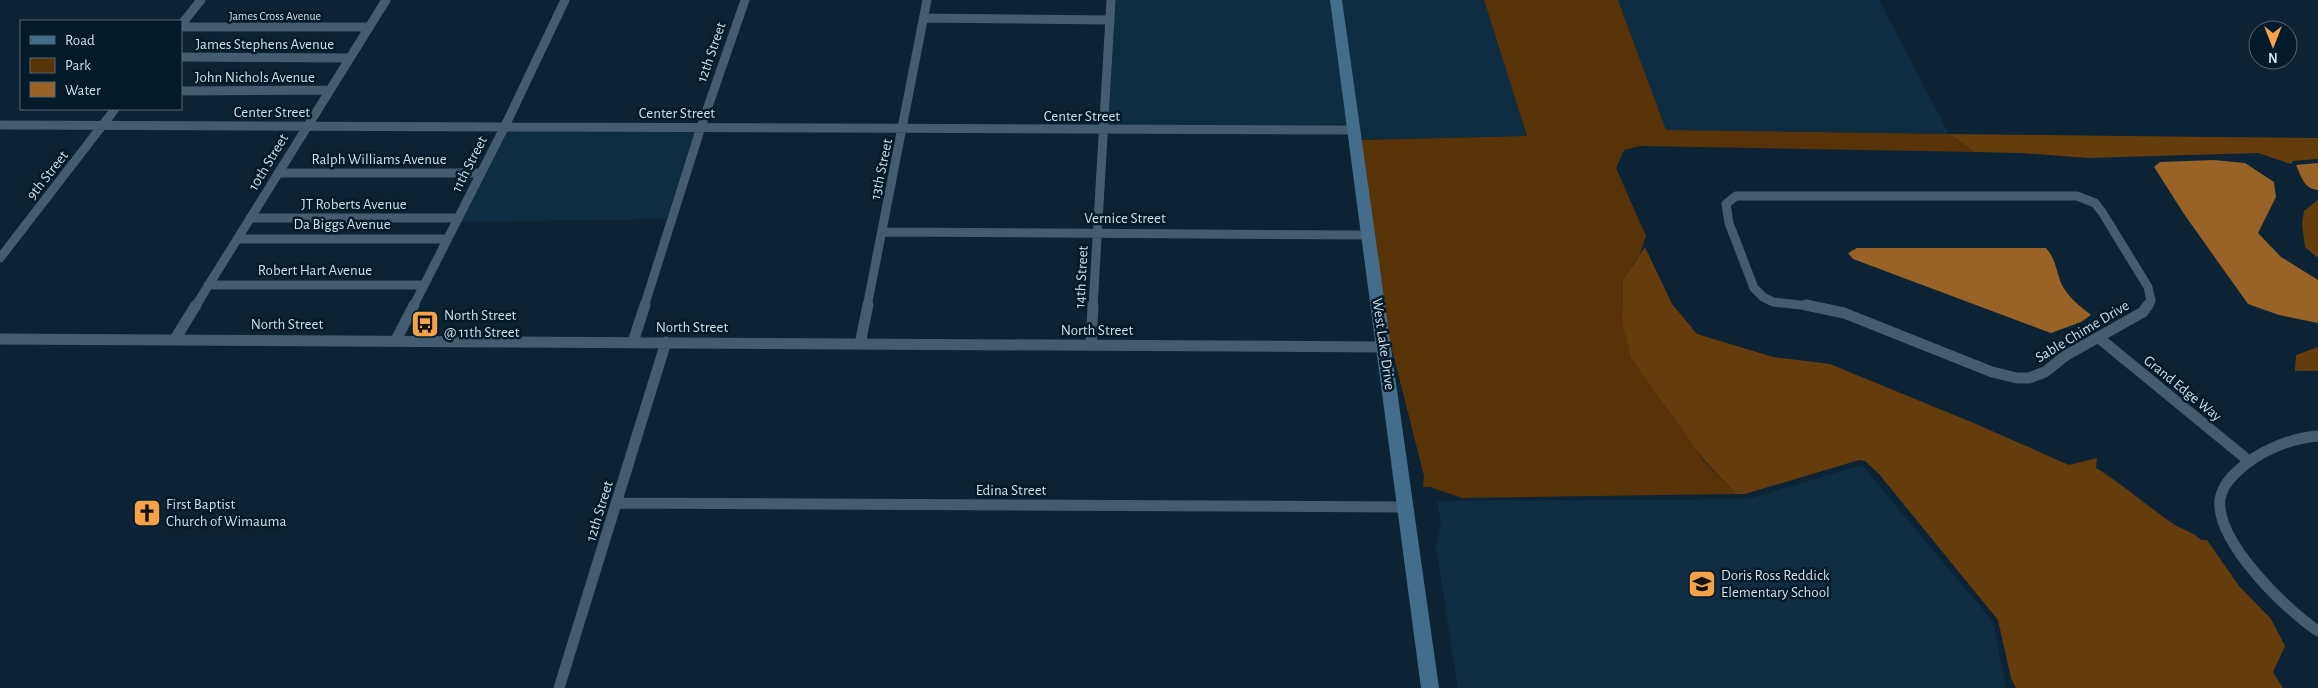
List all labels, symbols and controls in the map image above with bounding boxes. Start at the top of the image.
street label: James Cross Avenue [229,10,321,22]
legend [20,20,182,110]
street label: 12th Street [694,20,729,84]
north arrow [2248,20,2298,70]
text: Road [65,33,95,48]
street label: James Stephens Avenue [196,37,334,52]
text: N [2268,50,2278,64]
text: Park [65,58,91,73]
street label: John Nichols Avenue [195,70,315,85]
text: Water [65,83,101,98]
street label: Center Street [234,105,310,120]
street label: Center Street [639,106,715,121]
street label: Center Street [1044,109,1120,124]
street label: 10th Street [246,131,291,193]
street label: 11th Street [449,134,490,195]
street label: 13th Street [868,137,895,201]
street label: 9th Street [24,148,71,203]
street label: Ralph Williams Avenue [311,152,447,167]
street label: JT Roberts Avenue [301,197,407,212]
street label: Vernice Street [1084,211,1166,226]
street label: Da Biggs Avenue [293,217,391,232]
street label: 14th Street [1072,245,1091,309]
street label: Robert Hart Avenue [258,263,372,278]
street label: West Lake Drive [1370,297,1397,391]
street label: Sable Chime Drive [2033,298,2132,365]
place label: North Street @ 11th Street [444,308,520,340]
bus stop icon: North Street @ 11th Street [410,309,440,339]
street label: North Street [251,317,323,332]
street label: North Street [656,320,728,335]
street label: North Street [1061,323,1133,338]
street label: Grand Edge Way [2141,353,2225,425]
street label: 12th Street [583,479,616,543]
street label: Edina Street [976,483,1047,498]
place label: First Baptist Church of Wimauma [166,497,287,529]
church icon: First Baptist Church of Wimauma [132,498,162,528]
place label: Doris Ross Reddick Elementary School [1721,568,1830,600]
school or university icon: Doris Ross Reddick Elementary School [1687,569,1717,599]

